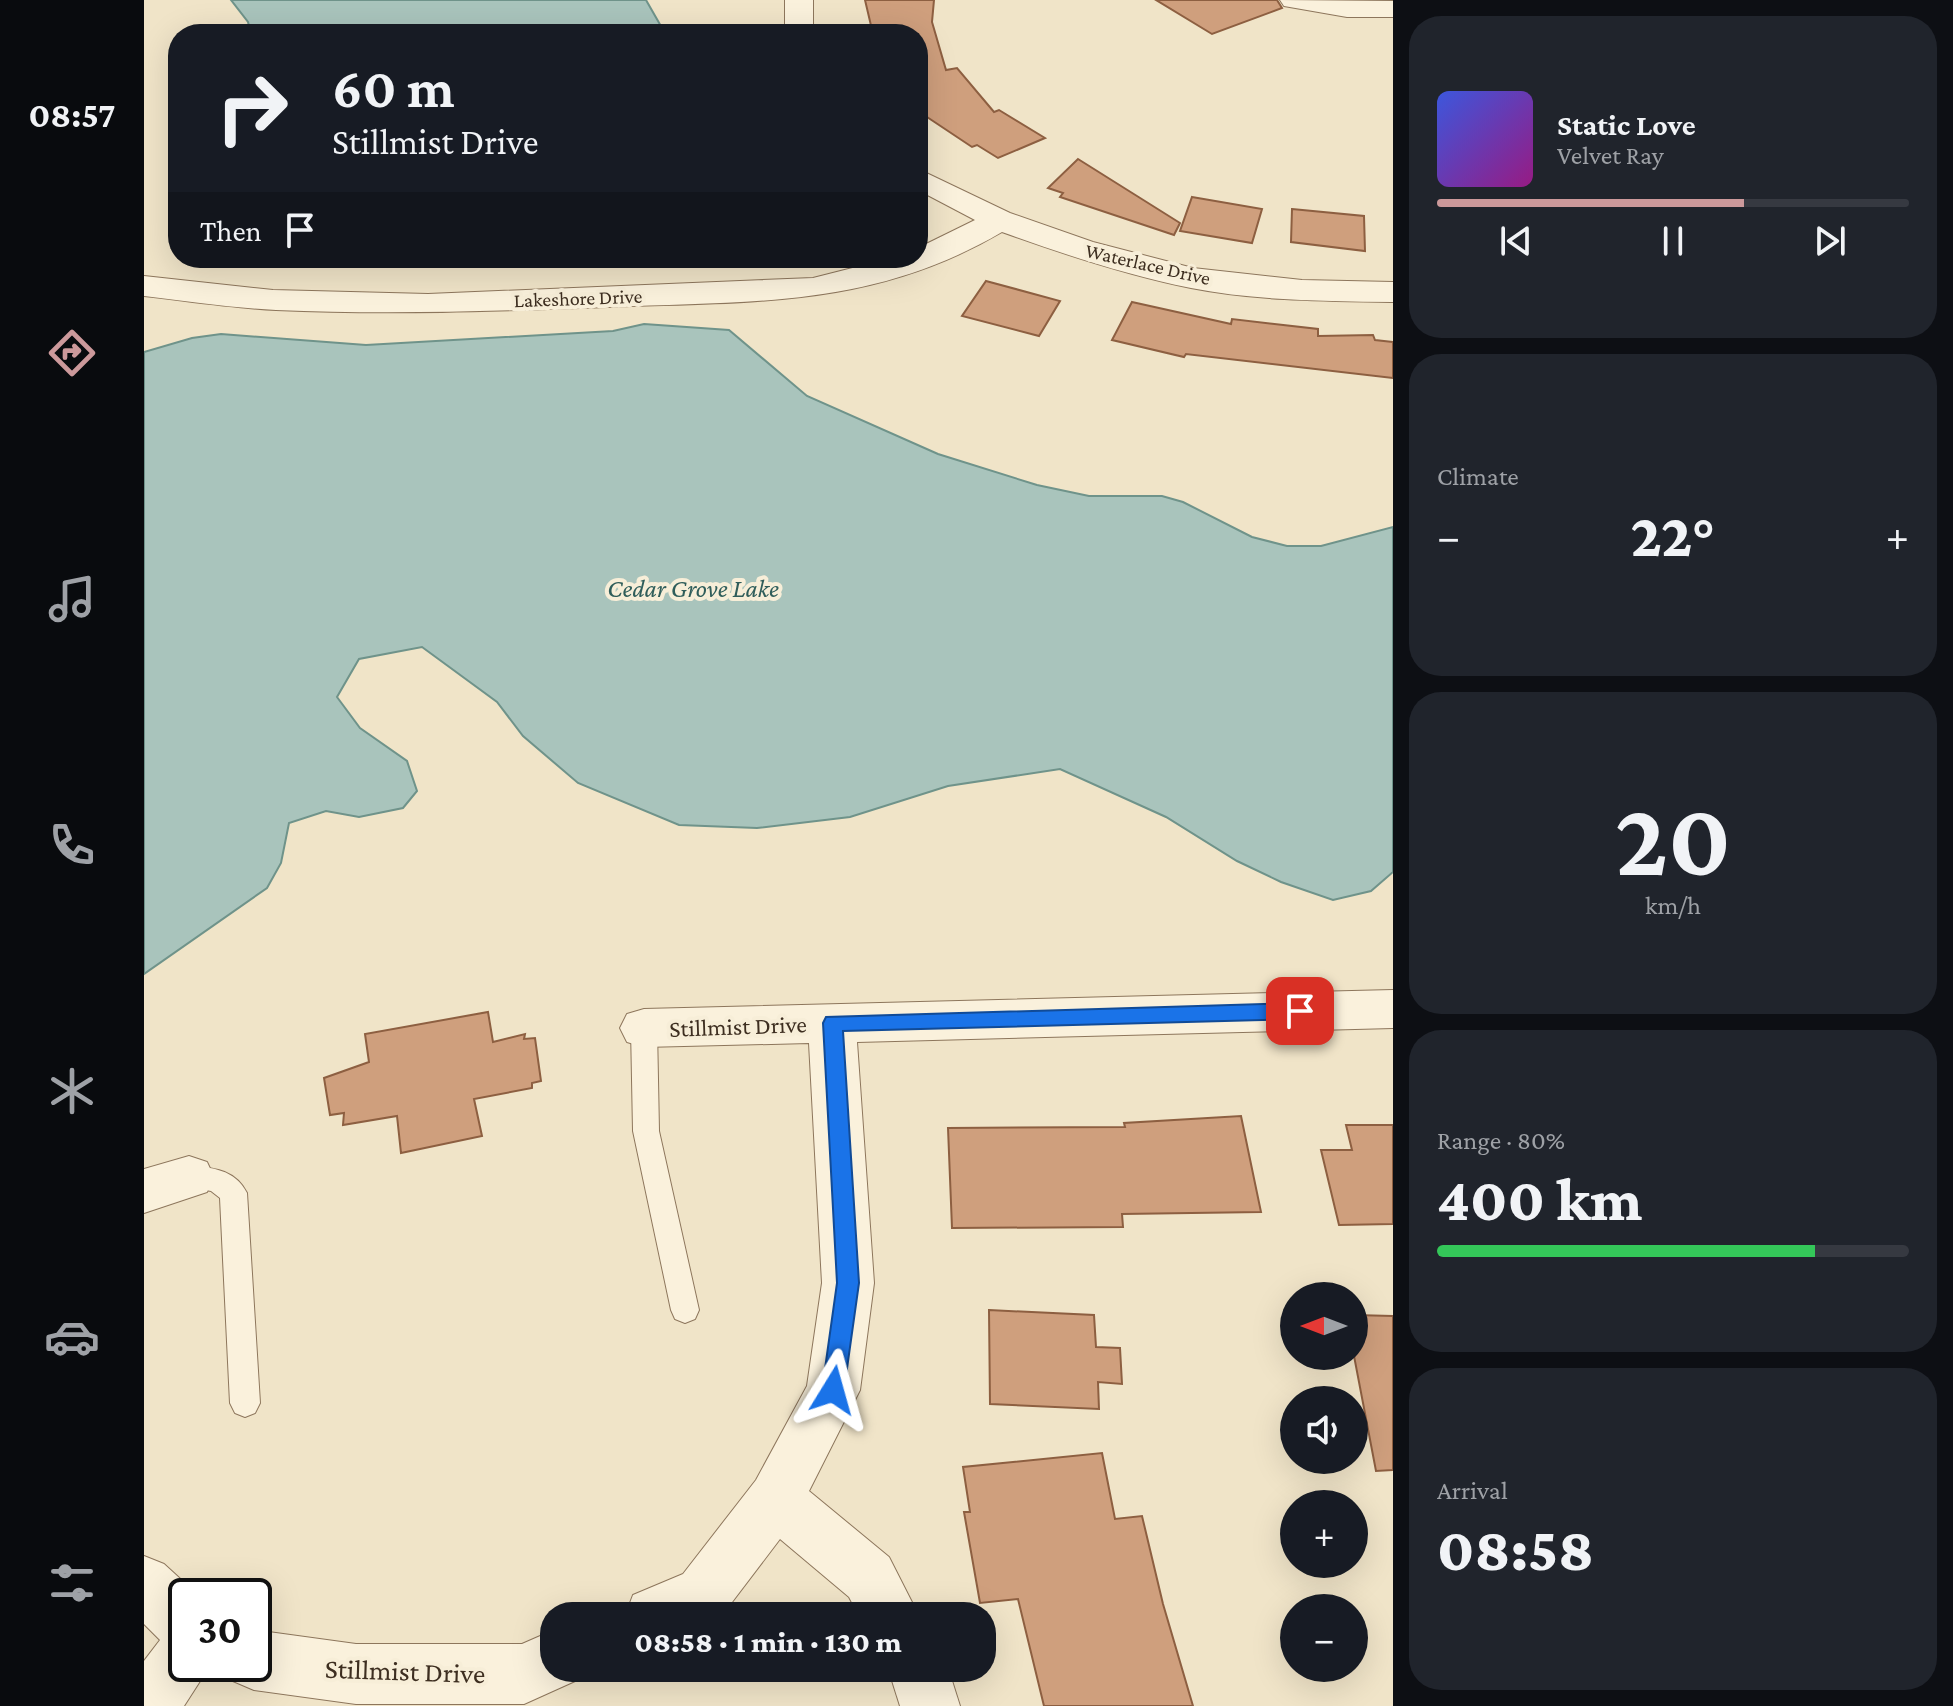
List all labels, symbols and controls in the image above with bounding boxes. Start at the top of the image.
icon: right [200,56,304,160]
text: 60 m [332,57,455,119]
text: 08:57 [28,95,116,135]
text: Static Love [1557,108,1696,141]
text: Stillmist Drive [332,122,539,162]
text: Velvet Ray [1557,141,1664,170]
icon: arrive [278,208,322,252]
text: Then [200,214,262,247]
icon: previous [1494,219,1538,263]
icon: pause [1651,219,1695,263]
icon: next [1808,219,1852,263]
street label: Waterlace Drive [1083,239,1213,289]
street label: Lakeshore Drive [513,285,643,311]
icon: directions [44,325,100,381]
text: Climate [1437,462,1519,491]
text: 22° [1631,502,1715,569]
text: − [1437,512,1460,560]
text: + [1886,512,1909,560]
icon: music [44,571,100,627]
water label: Cedar Grove Lake [607,574,779,603]
text: 20 [1615,781,1731,896]
icon: phone [44,817,100,873]
text: km/h [1645,891,1701,920]
pin [1266,977,1334,1045]
icon: arrive [1278,989,1322,1033]
street label: Stillmist Drive [669,1010,807,1042]
icon: climate [44,1063,100,1119]
text: Range · 80% [1437,1126,1565,1155]
text: 400 km [1437,1166,1642,1233]
north arrow [1280,1282,1368,1370]
map controls [1280,1282,1368,1682]
icon: car [44,1309,100,1365]
position arrow [791,1348,875,1432]
button: sound [1280,1386,1368,1474]
text: Arrival [1437,1476,1508,1505]
button: + [1280,1490,1368,1578]
text: 08:58 [1437,1516,1594,1583]
icon: filters [44,1555,100,1611]
speed limit sign: 30 [168,1578,272,1682]
button: − [1280,1594,1368,1682]
text: 08:58 · 1 min · 130 m [634,1625,902,1658]
street label: Stillmist Drive [324,1653,486,1689]

